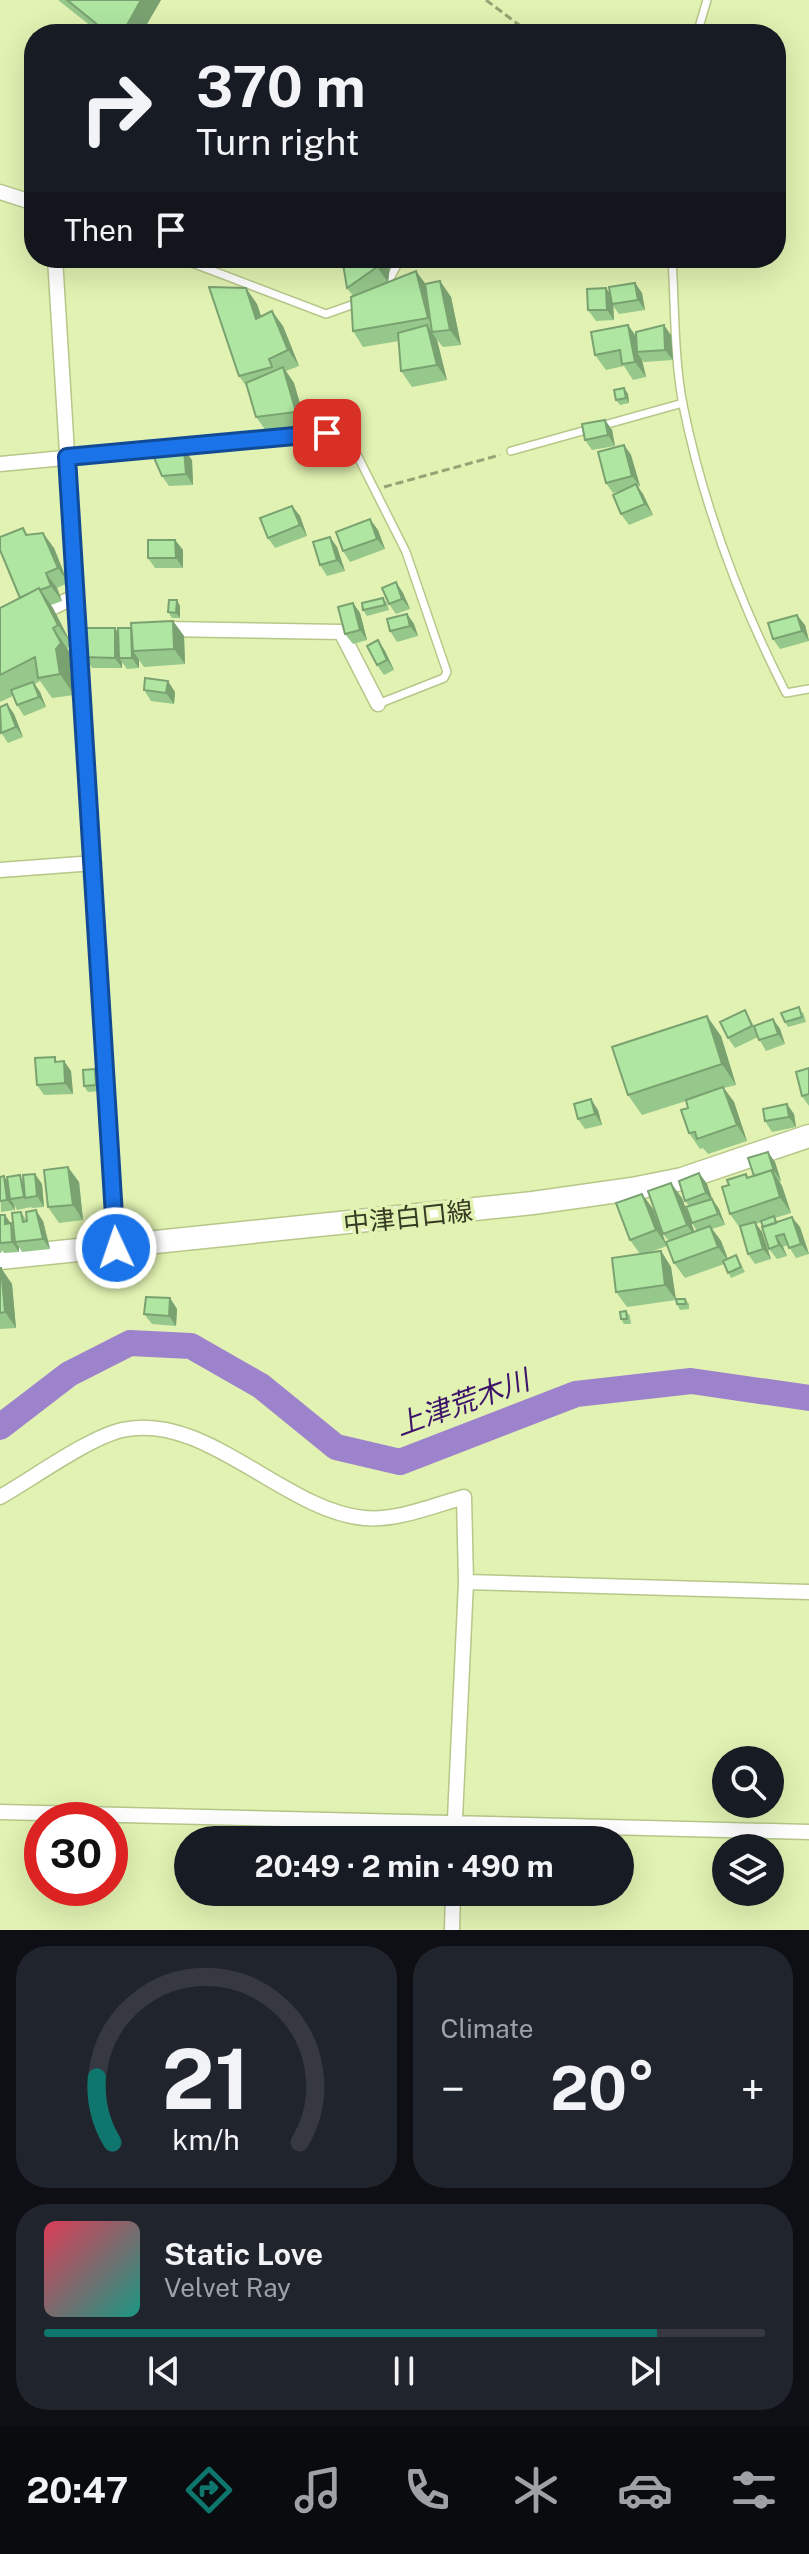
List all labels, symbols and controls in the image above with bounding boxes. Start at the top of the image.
text: 370 m [196,54,366,120]
icon: right [64,56,168,160]
text: Turn right [196,121,359,163]
icon: arrive [149,208,193,252]
text: Then [64,212,133,248]
pin [293,399,361,467]
icon: arrive [305,411,349,455]
street label: 中津白口線 [342,1195,474,1239]
position arrow [74,1206,158,1290]
water label: 上津荒木川 [391,1362,536,1441]
map controls [712,1746,784,1906]
button: search [712,1746,784,1818]
speed limit sign: 30 [24,1802,128,1906]
button: layers [712,1834,784,1906]
text: 20:49 · 2 min · 490 m [254,1848,554,1884]
text: Climate [441,2013,534,2044]
text: 21 [162,2030,250,2128]
text: 20° [550,2053,655,2124]
text: − [441,2063,465,2115]
text: + [741,2063,765,2115]
text: km/h [173,2123,240,2156]
text: Static Love [164,2236,323,2272]
text: Velvet Ray [164,2272,291,2303]
icon: previous [142,2349,186,2393]
icon: pause [382,2349,426,2393]
icon: next [623,2349,667,2393]
icon: directions [181,2462,237,2518]
icon: music [290,2462,346,2518]
icon: phone [399,2462,455,2518]
icon: climate [508,2462,564,2518]
icon: car [617,2462,673,2518]
icon: filters [726,2462,782,2518]
text: 20:47 [27,2469,128,2511]

